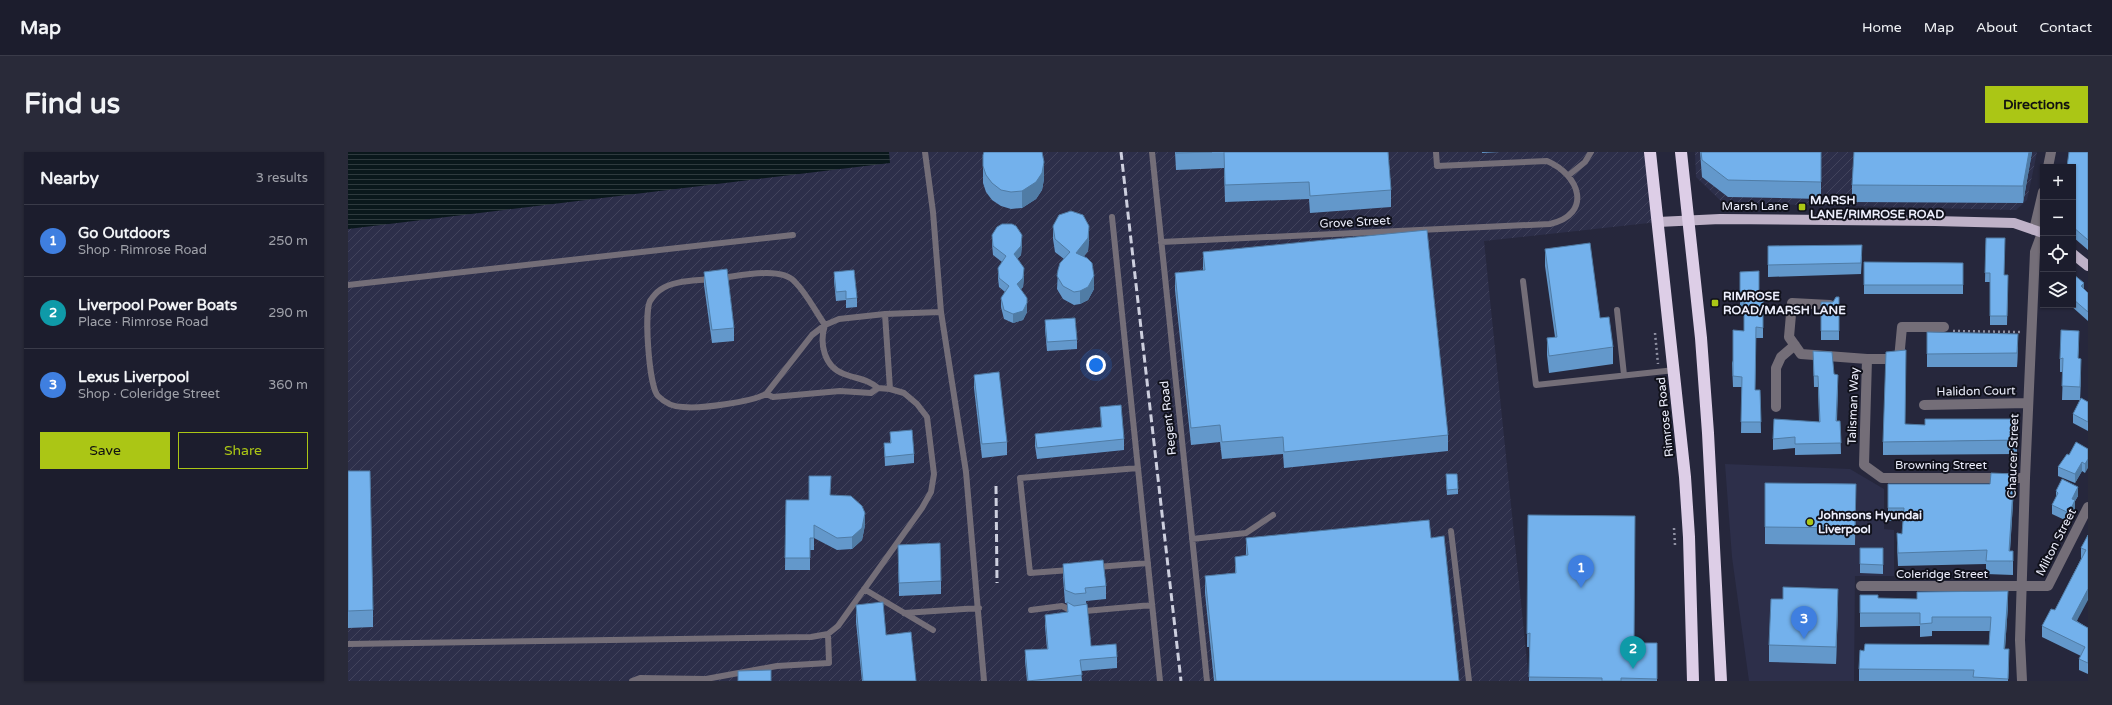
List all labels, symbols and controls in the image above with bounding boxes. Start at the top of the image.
text: Map [20,17,61,39]
text: Home [1862,19,1902,36]
text: Map [1924,19,1954,36]
text: About [1976,19,2018,36]
text: Contact [2040,19,2092,36]
button: Directions [1985,86,2088,123]
text: Find us [24,87,120,121]
map controls [2040,164,2076,308]
button: + [2040,164,2076,200]
text: Nearby [40,168,99,189]
text: 3 results [256,170,308,186]
place label: MARSH LANE/RIMROSE ROAD [1810,193,1944,221]
street label: Marsh Lane [1722,199,1789,213]
button: − [2040,200,2076,236]
marker: MARSH LANE/RIMROSE ROAD [1797,202,1807,212]
street label: Grove Street [1319,213,1391,231]
text: Go Outdoors [78,224,170,242]
text: 1 [49,233,57,249]
text: 250 m [268,233,308,249]
button: locate [2040,236,2076,272]
text: Shop · Rimrose Road [78,242,207,258]
button: layers [2040,272,2076,308]
place label: RIMROSE ROAD/MARSH LANE [1723,289,1846,317]
text: Liverpool Power Boats [78,296,237,314]
marker: RIMROSE ROAD/MARSH LANE [1710,298,1720,308]
text: 2 [49,305,57,321]
text: 290 m [268,305,308,321]
text: Place · Rimrose Road [78,314,208,330]
your location [1086,355,1106,375]
street label: Talisman Way [1845,366,1861,445]
text: Lexus Liverpool [78,368,189,386]
street label: Rimrose Road [1654,376,1676,458]
text: 3 [49,377,57,393]
text: 360 m [268,377,308,393]
street label: Regent Road [1157,380,1179,456]
street label: Halidon Court [1936,383,2016,399]
text: Shop · Coleridge Street [78,386,220,402]
street label: Chaucer Street [2005,413,2021,499]
button: Save [40,432,170,469]
button: Share [178,432,308,469]
street label: Browning Street [1895,458,1987,472]
street label: Milton Street [2033,505,2079,578]
place label: Johnsons Hyundai Liverpool [1817,508,1922,537]
marker: Johnsons Hyundai Liverpool [1805,517,1815,527]
pin: 1 [1568,555,1594,588]
street label: Coleridge Street [1896,567,1988,581]
pin: 3 [1791,606,1817,639]
pin: 2 [1620,636,1646,669]

